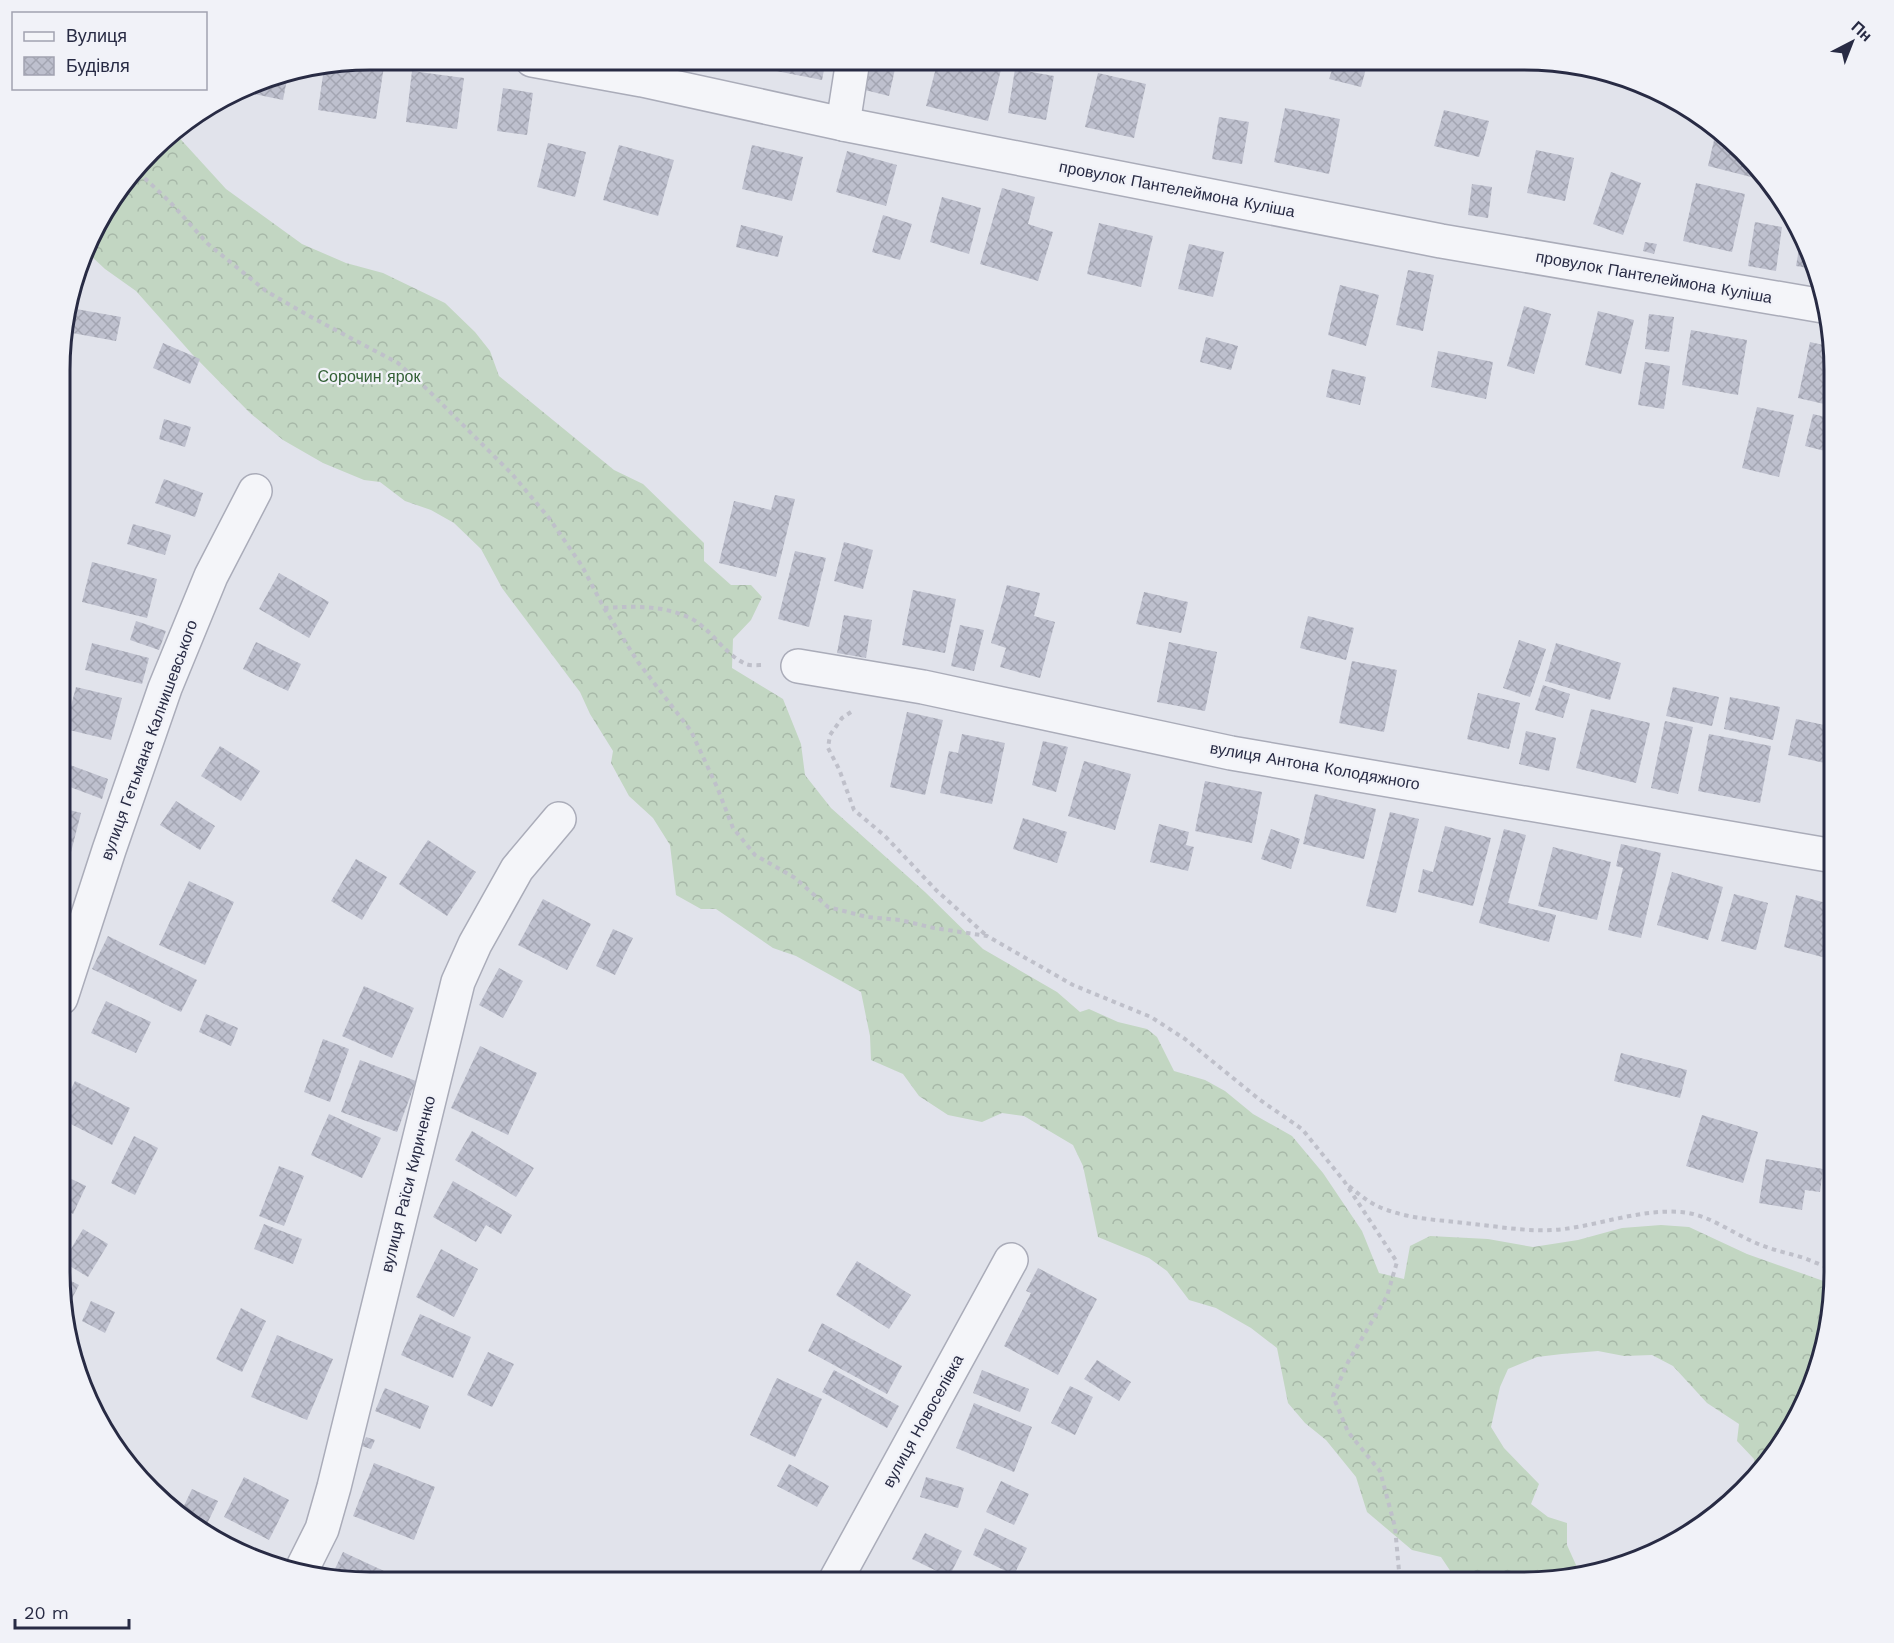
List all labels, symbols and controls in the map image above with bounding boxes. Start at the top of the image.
legend [12,12,207,90]
north arrow [1822,12,1882,72]
text: Пн [1847,17,1876,45]
text: Вулиця [66,25,127,46]
text: Будівля [66,55,130,76]
street label: провулок Пантелеймона Куліша [1058,157,1297,221]
street label: провулок Пантелеймона Куліша [1534,247,1774,307]
park label: Сорочин ярок [318,367,421,386]
street label: вулиця Гетьмана Калнишевського [97,617,201,863]
street label: вулиця Антона Колодяжного [1209,738,1422,794]
street label: вулиця Раїси Кириченко [377,1094,439,1274]
street label: вулиця Новоселівка [879,1351,967,1491]
scale bar [15,1592,129,1630]
text: 20 m [24,1602,69,1623]

